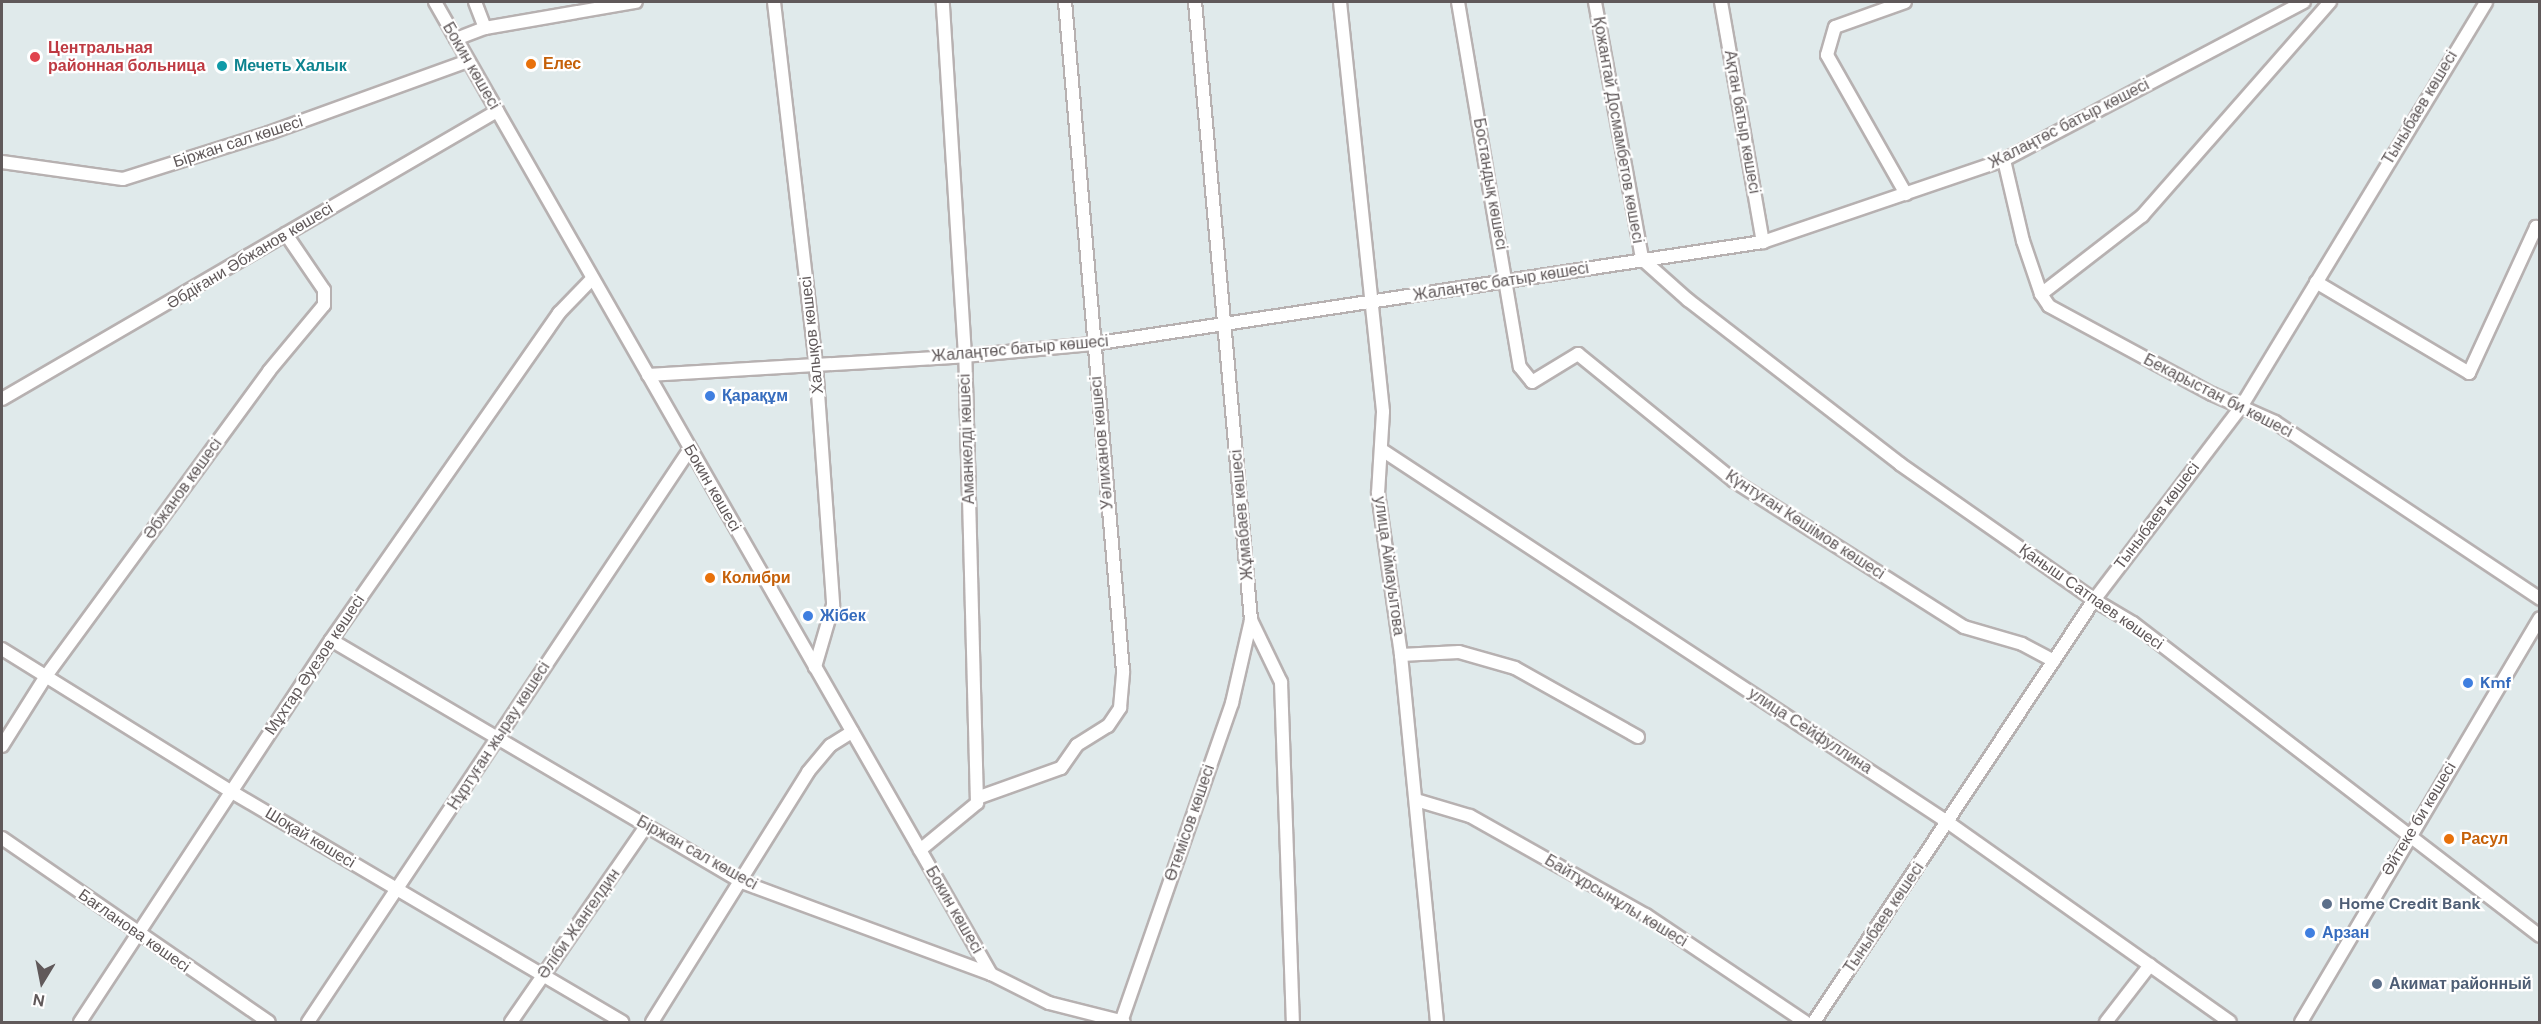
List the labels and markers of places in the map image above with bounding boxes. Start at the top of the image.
place label: Центральная районная больница [48,38,205,76]
marker: Центральная районная больница [26,48,44,66]
place label: Елес [543,54,581,74]
place label: Мечеть Халык [234,56,347,76]
marker: Елес [524,57,538,71]
marker: Мечеть Халык [215,59,229,73]
place label: Қарақұм [722,386,788,406]
marker: Қарақұм [703,389,717,403]
place label: Колибри [722,568,791,588]
marker: Колибри [703,571,717,585]
place label: Жібек [820,606,866,626]
marker: Жібек [801,609,815,623]
place label: Kmf [2480,673,2511,693]
marker: Kmf [2461,676,2475,690]
place label: Расул [2461,829,2508,849]
marker: Расул [2442,832,2456,846]
place label: Home Credit Bank [2339,894,2481,914]
marker: Home Credit Bank [2320,897,2334,911]
place label: Арзан [2322,923,2369,943]
marker: Арзан [2303,926,2317,940]
place label: Акимат районный [2389,974,2532,994]
marker: Акимат районный [2370,977,2384,991]

